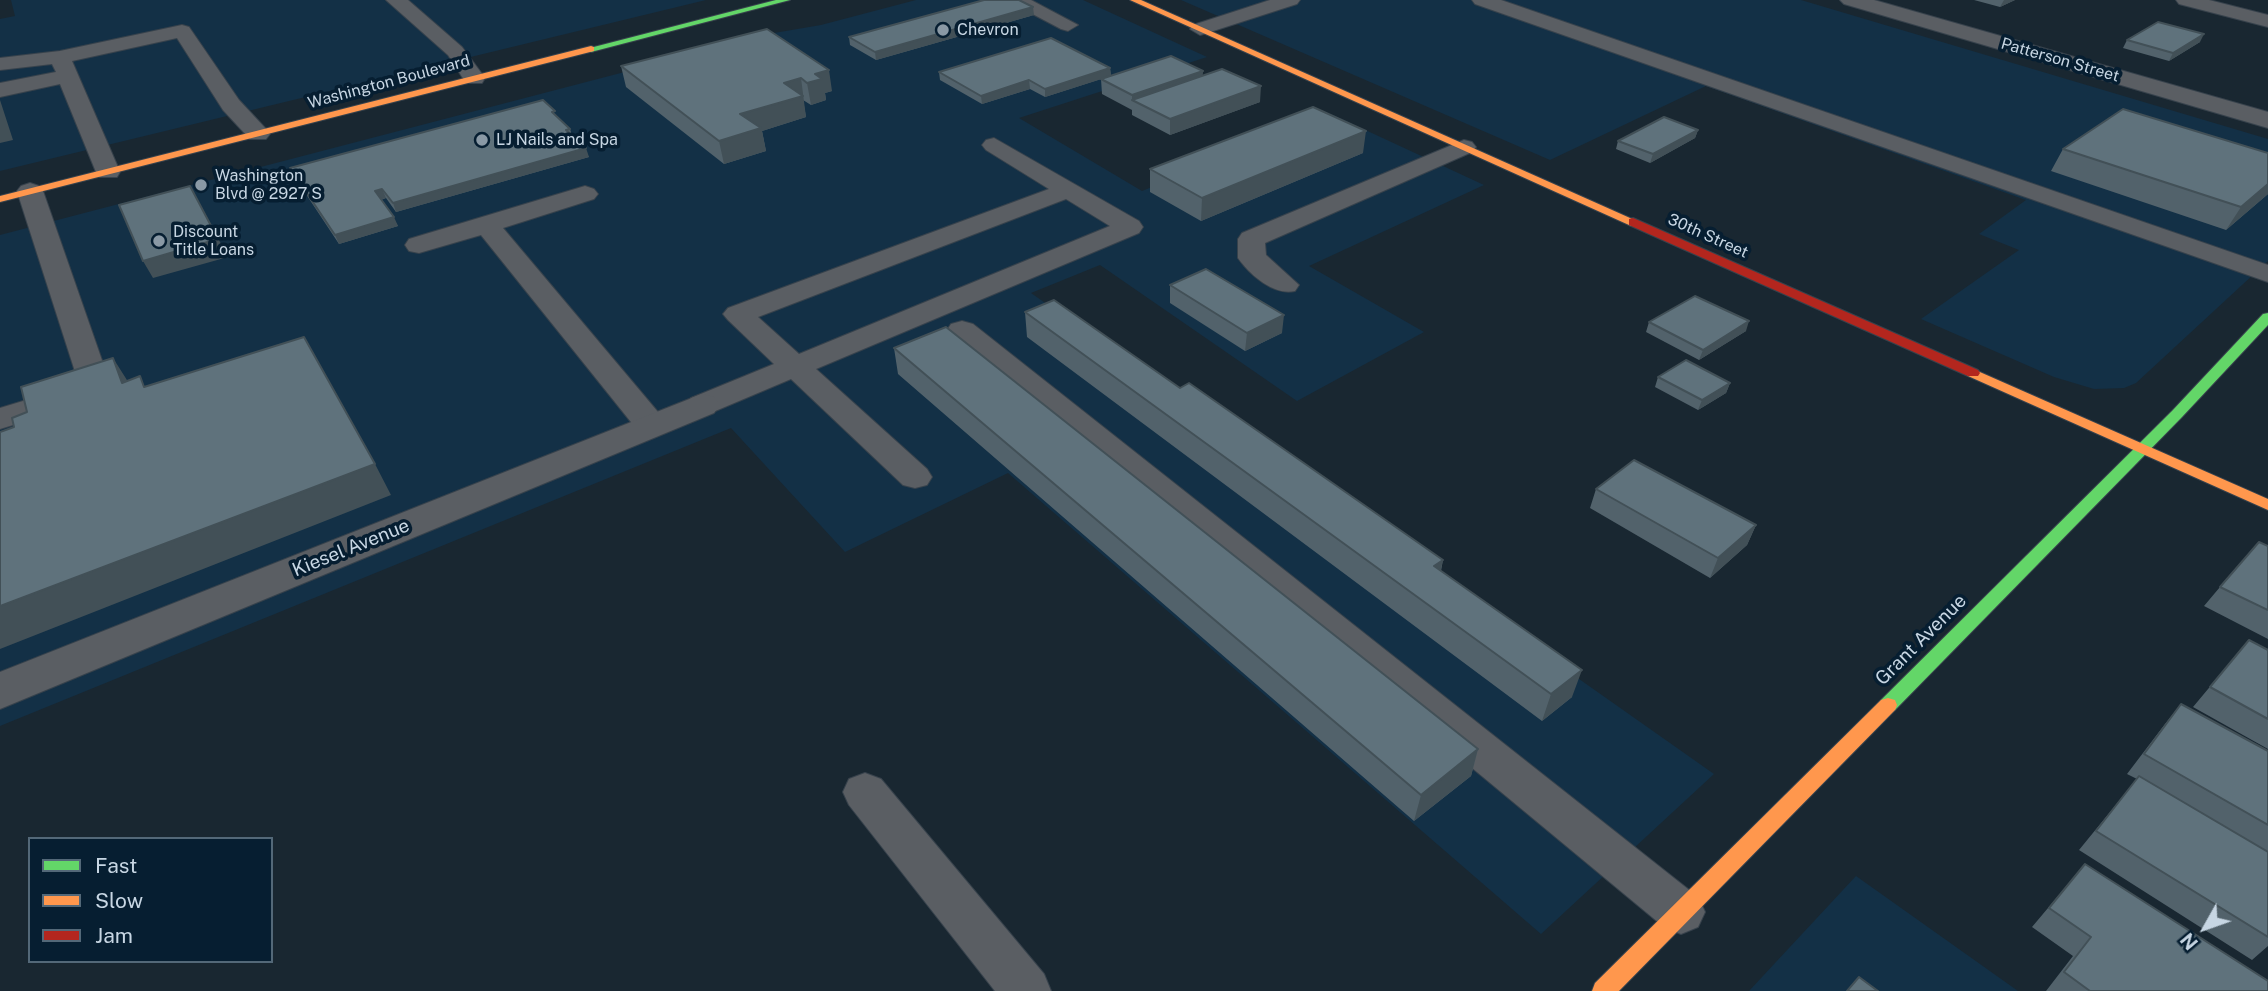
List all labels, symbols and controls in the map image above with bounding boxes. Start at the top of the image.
place label: Chevron [957,20,1019,40]
marker: Chevron [935,22,951,38]
street label: Patterson Street [1999,34,2121,86]
street label: Washington Boulevard [306,51,472,113]
place label: LJ Nails and Spa [496,130,618,150]
marker: LJ Nails and Spa [474,132,490,148]
place label: Washington Blvd @ 2927 S [215,166,322,204]
marker: Washington Blvd @ 2927 S [193,177,209,193]
street label: 30th Street [1665,210,1751,262]
place label: Discount Title Loans [173,222,254,260]
marker: Discount Title Loans [151,233,167,249]
street label: Kiesel Avenue [289,514,413,582]
street label: Grant Avenue [1871,590,1971,690]
legend [28,837,273,963]
text: Fast [95,853,137,878]
text: Slow [95,888,143,913]
north arrow [2170,893,2240,963]
text: Jam [95,923,133,948]
text: N [2176,929,2202,954]

